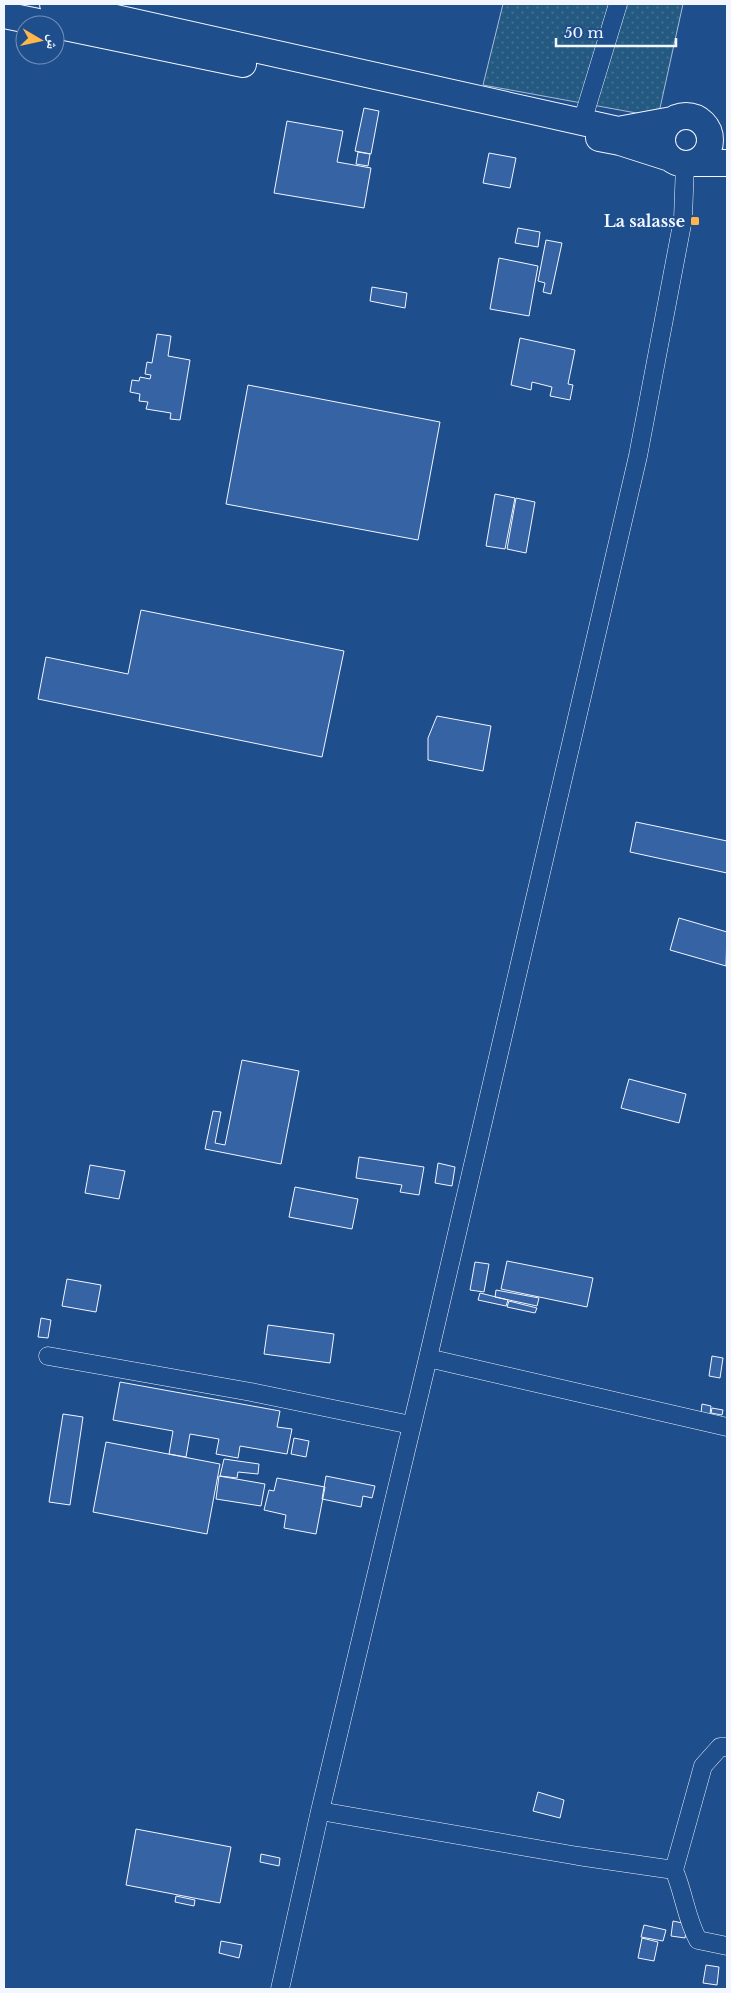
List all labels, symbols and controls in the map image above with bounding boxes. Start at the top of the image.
north arrow [15,15,65,65]
scale bar [556,15,676,47]
text: 50 m [564,23,604,42]
text: ش [43,33,63,51]
place label: La salasse [604,211,685,231]
marker: La salasse [689,215,701,227]

